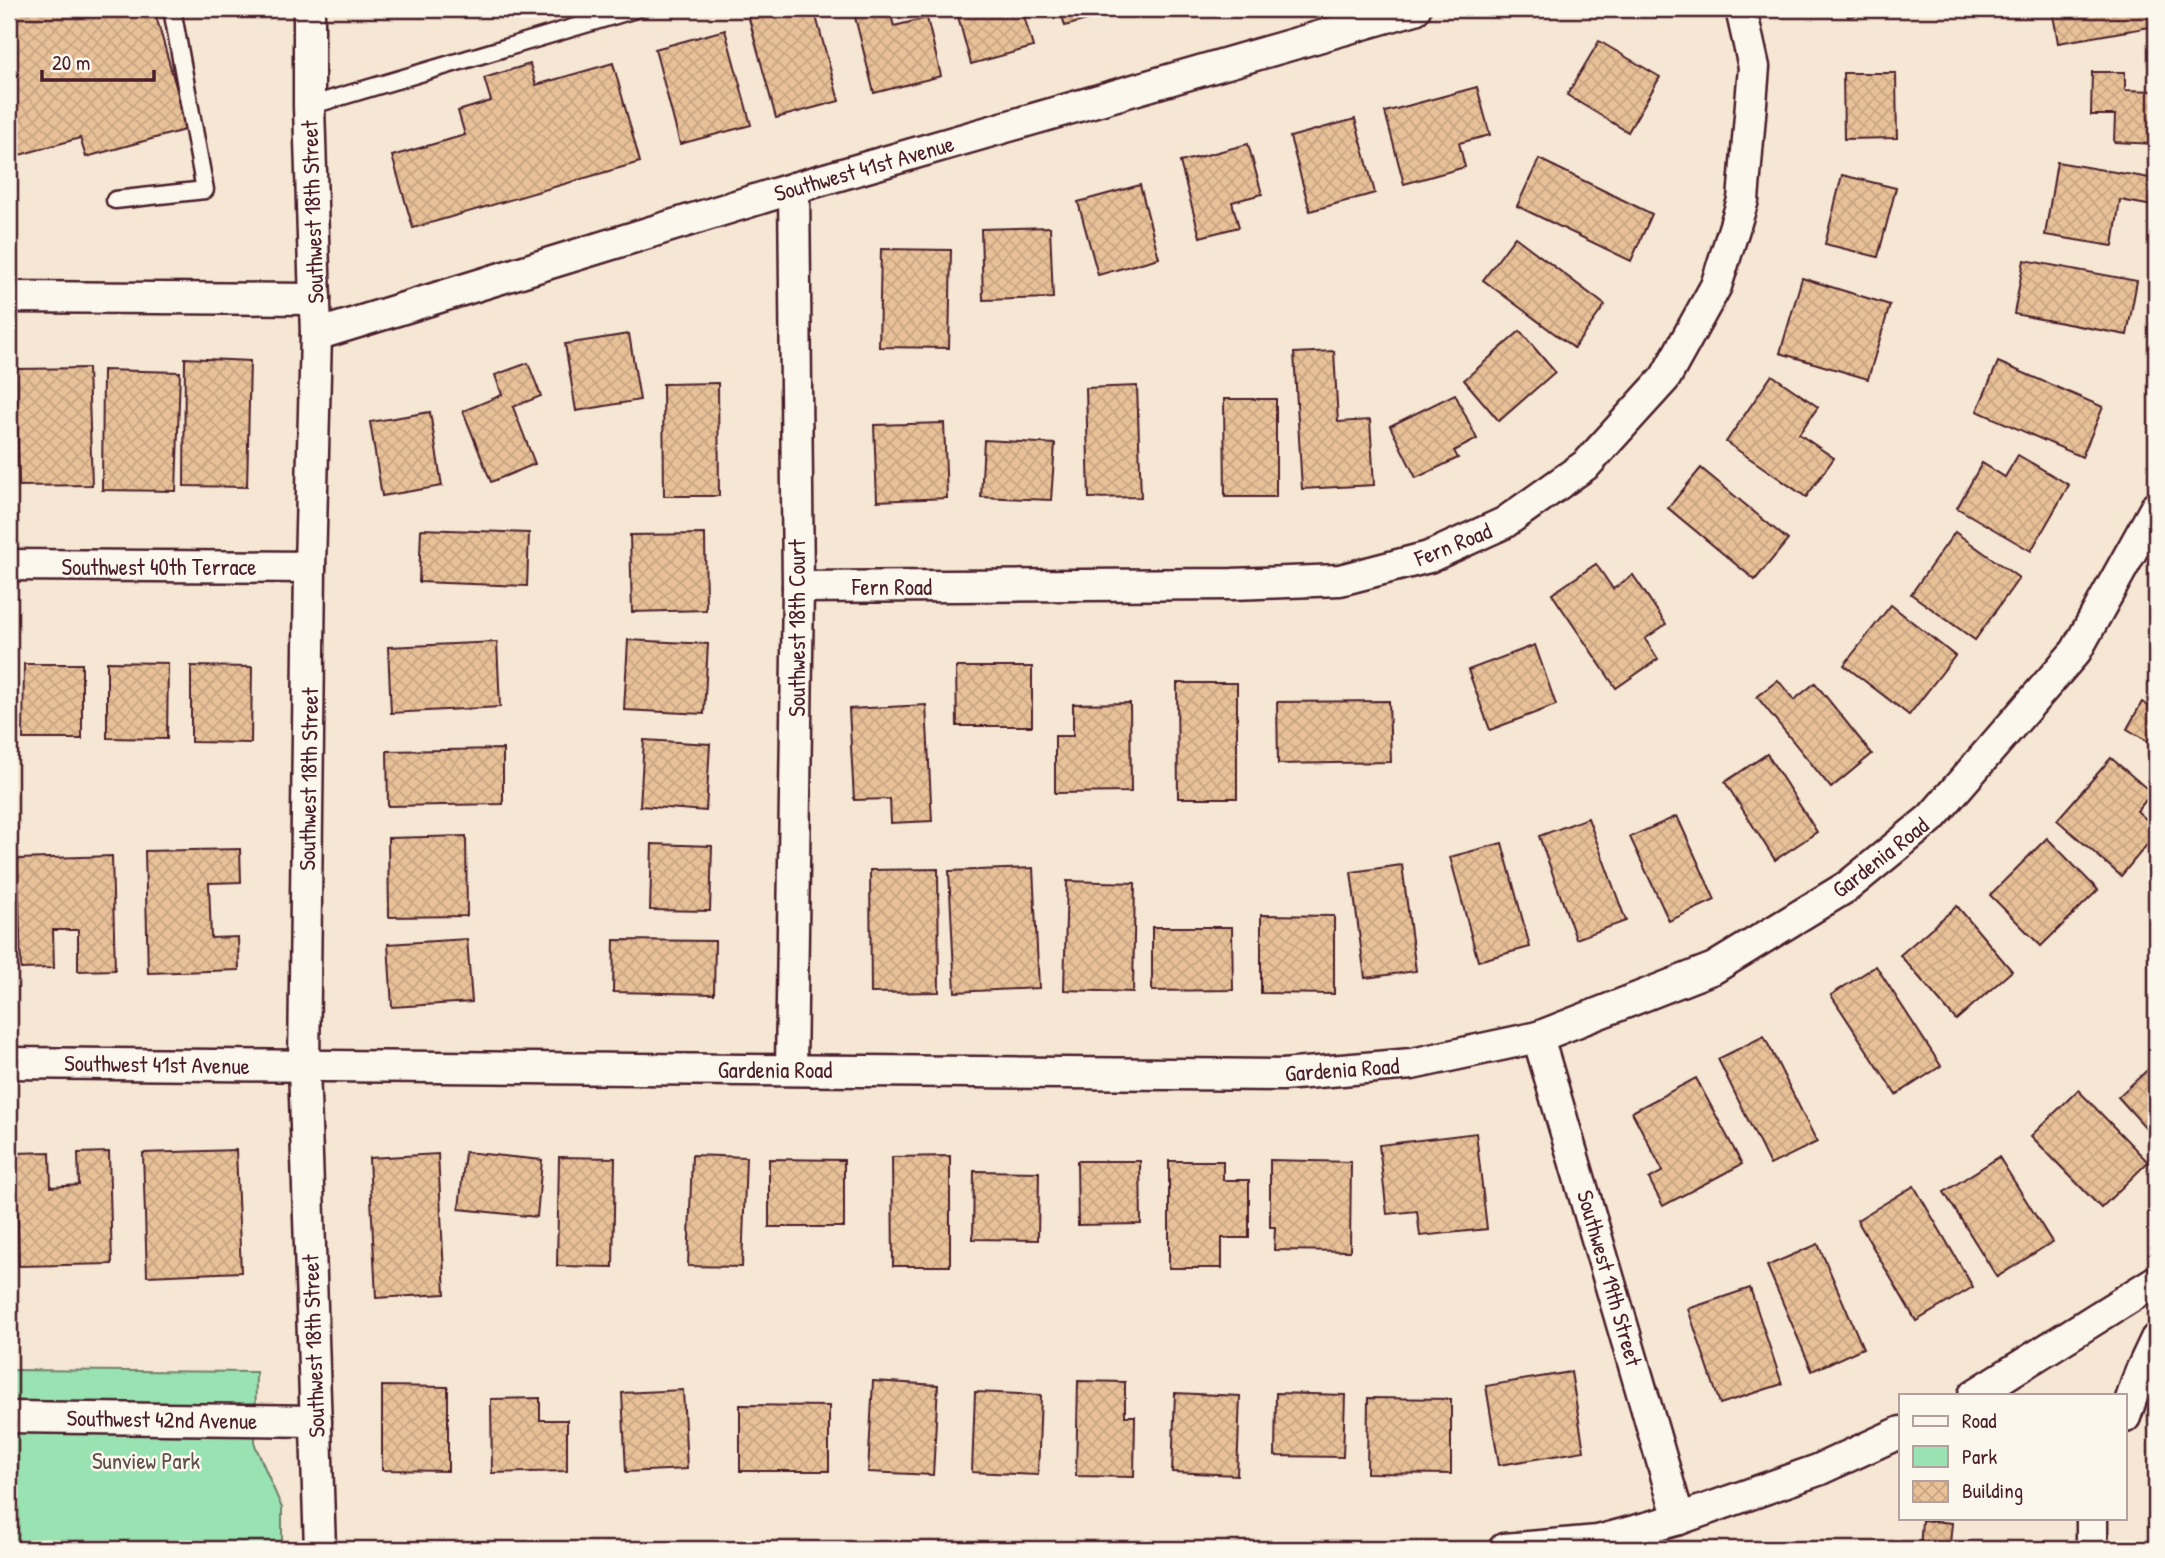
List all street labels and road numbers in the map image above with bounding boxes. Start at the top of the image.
street label: Southwest 18th Street [293,119,331,304]
street label: Southwest 41st Avenue [770,127,958,209]
street label: Fern Road [1409,515,1496,574]
street label: Southwest 18th Court [781,538,812,717]
street label: Southwest 40th Terrace [62,551,256,582]
street label: Fern Road [851,571,932,602]
street label: Southwest 18th Street [291,686,325,871]
street label: Gardenia Road [1825,809,1935,904]
street label: Southwest 41st Avenue [64,1047,250,1081]
street label: Gardenia Road [1284,1050,1400,1088]
street label: Gardenia Road [718,1054,832,1085]
street label: Southwest 19th Street [1570,1186,1650,1371]
street label: Southwest 18th Street [294,1253,332,1438]
street label: Southwest 42nd Avenue [66,1402,258,1436]

